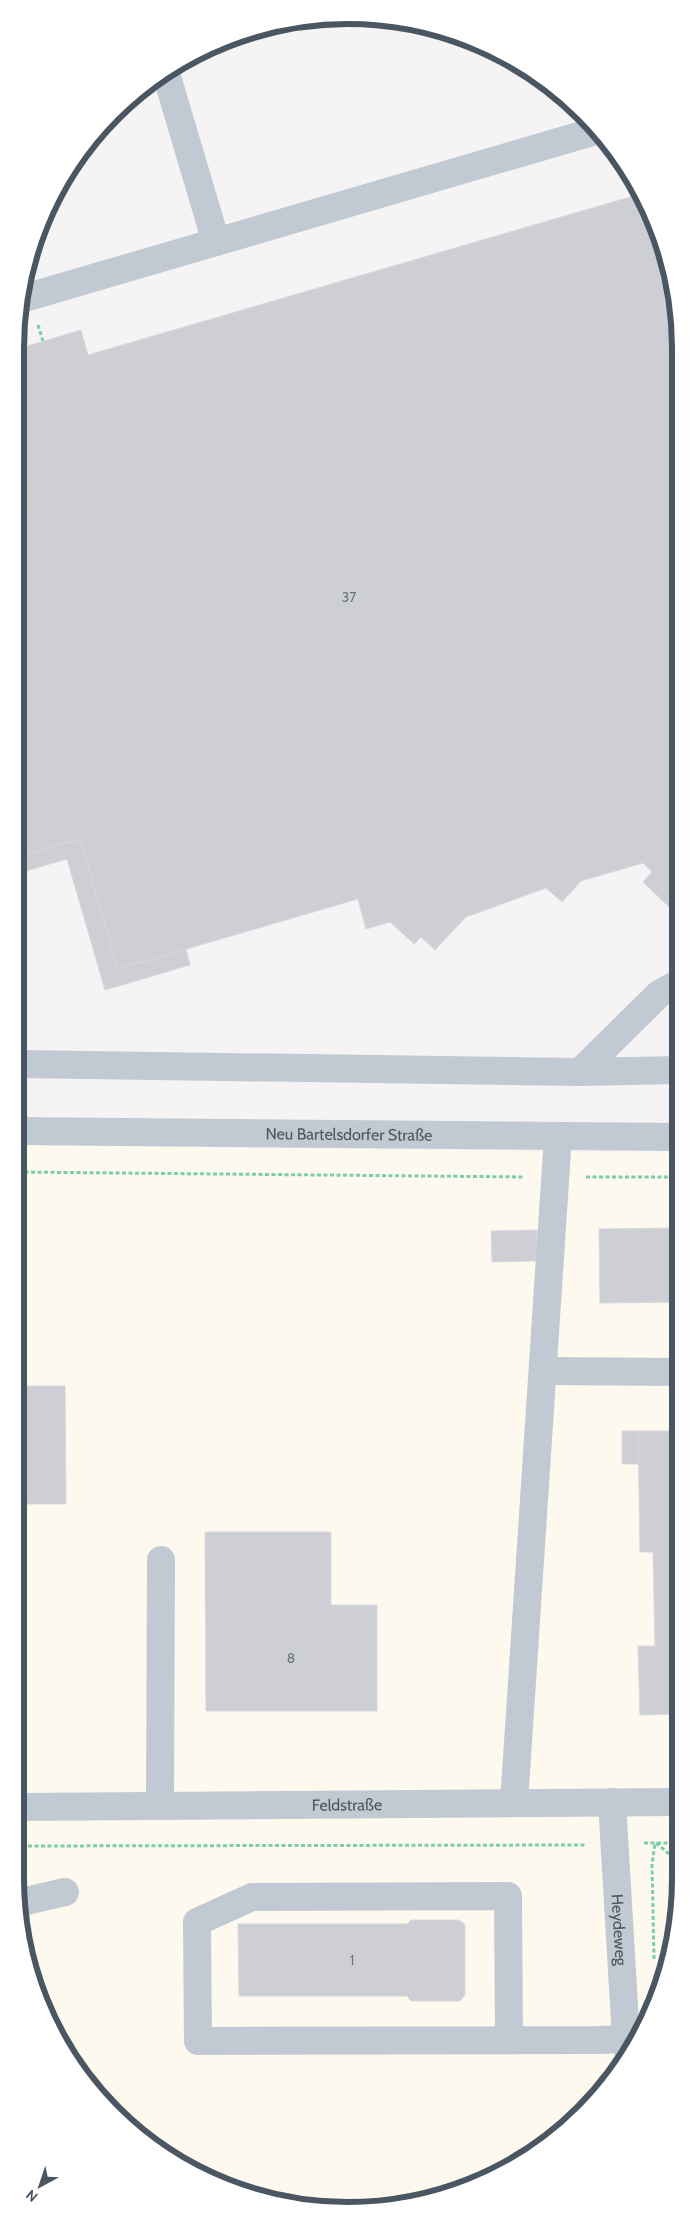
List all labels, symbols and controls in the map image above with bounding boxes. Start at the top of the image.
house number: 37 [342,588,356,606]
street label: Neu Bartelsdorfer Straße [266,1124,432,1144]
house number: 8 [287,1649,295,1667]
street label: Feldstraße [312,1795,382,1814]
street label: Heydeweg [608,1893,631,1967]
house number: 1 [350,1951,354,1969]
north arrow [15,2161,65,2211]
text: N [22,2186,41,2206]

